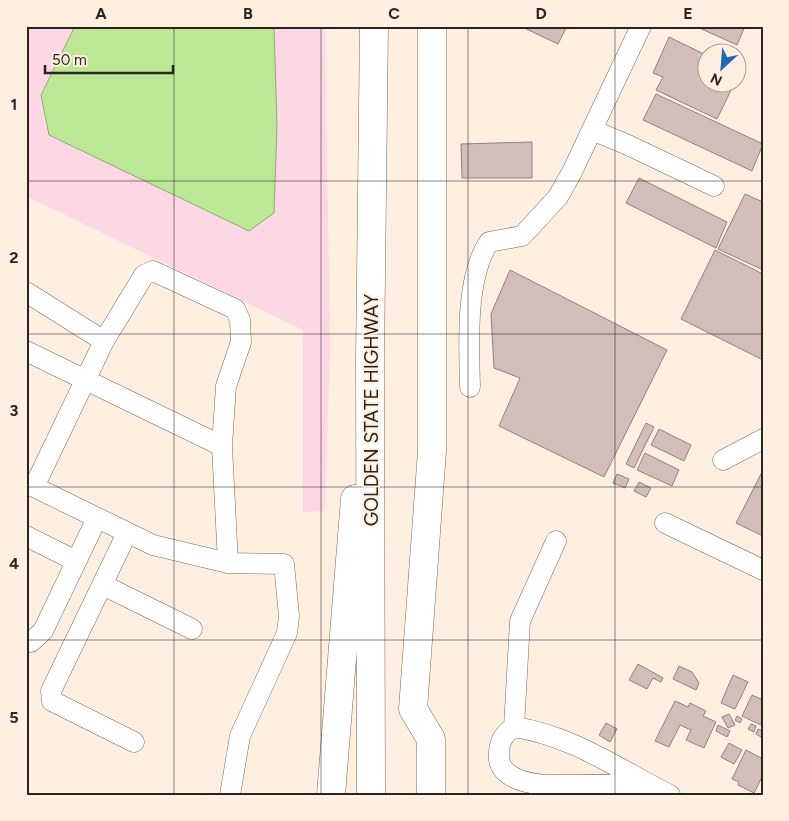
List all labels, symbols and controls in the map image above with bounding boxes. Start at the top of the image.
text: A [95,4,107,23]
text: B [243,4,253,23]
text: C [388,4,400,23]
text: D [535,4,547,23]
text: E [683,4,693,23]
scale bar [45,42,172,74]
north arrow [696,42,746,92]
text: 50 m [52,51,87,69]
text: N [708,69,725,89]
text: 1 [11,95,17,114]
text: 2 [9,248,19,267]
street label: GOLDEN STATE HIGHWAY [360,293,383,526]
text: 3 [10,401,19,420]
text: 4 [9,554,19,573]
text: 5 [9,708,19,727]

